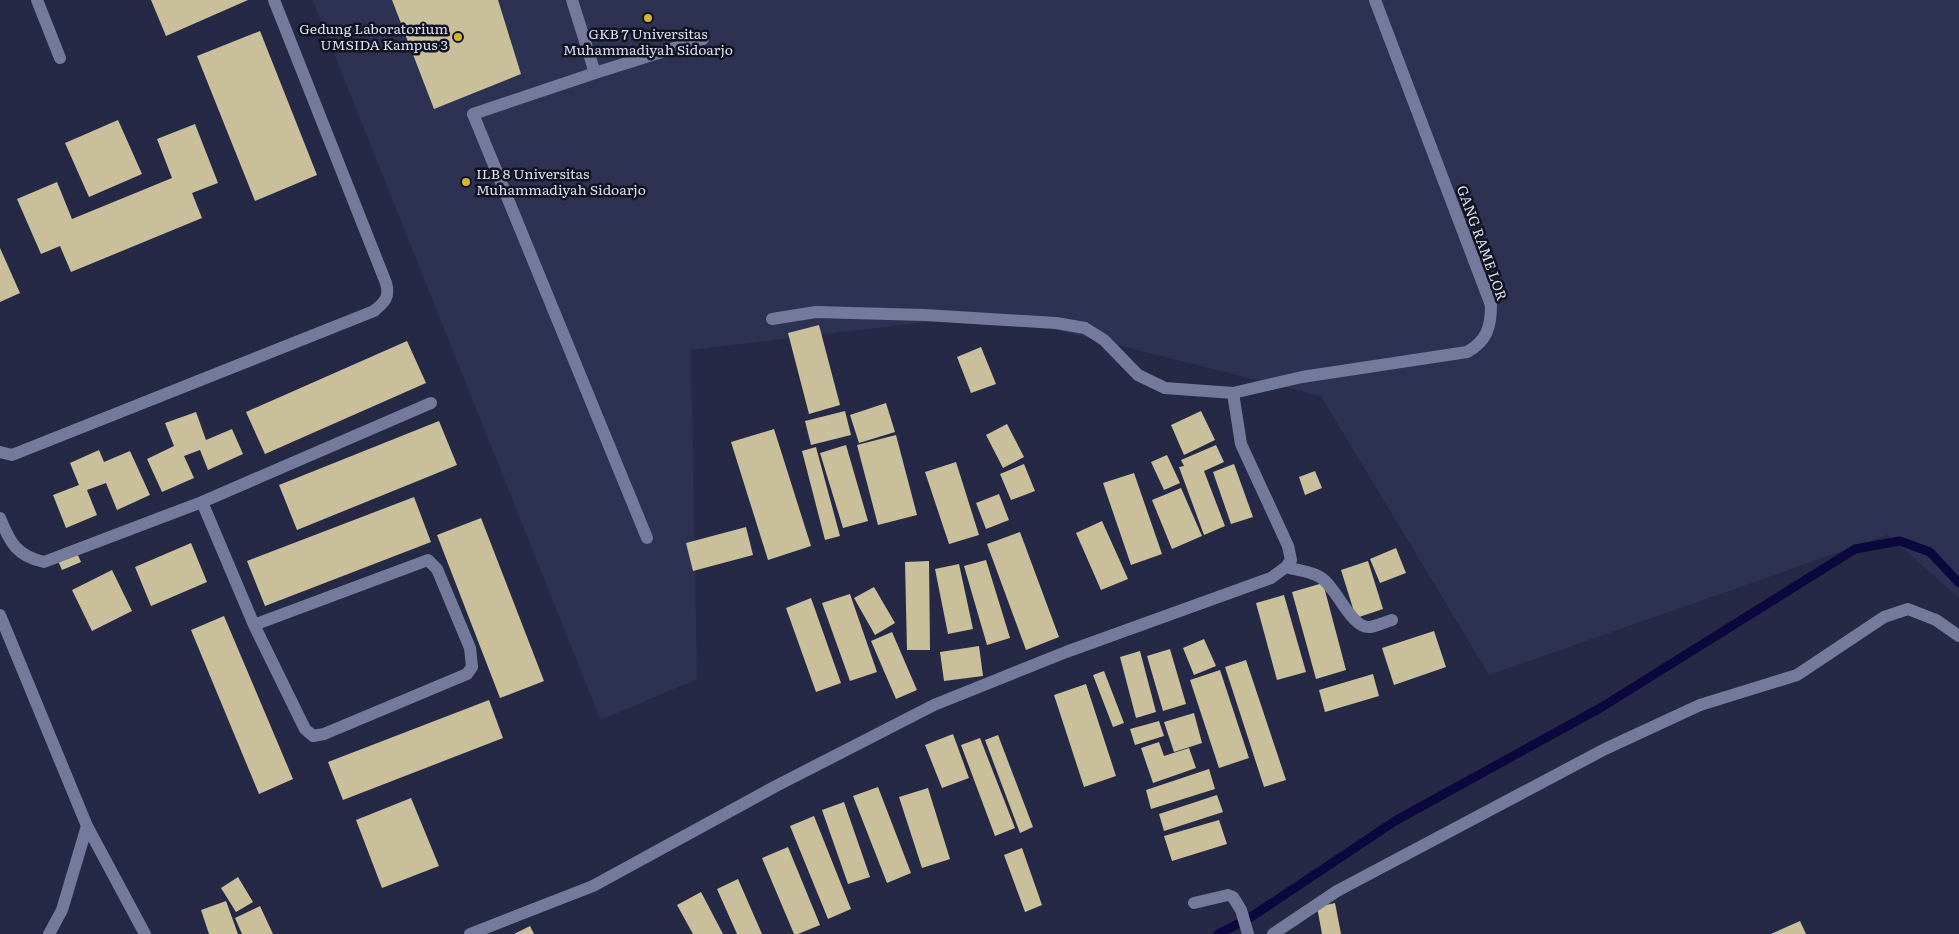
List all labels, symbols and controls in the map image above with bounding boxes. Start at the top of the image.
marker: GKB 7 Universitas Muhammadiyah Sidoarjo [642,12,654,24]
place label: Gedung Laboratorium UMSIDA Kampus 3 [299,18,448,54]
place label: GKB 7 Universitas Muhammadiyah Sidoarjo [563,23,733,59]
marker: Gedung Laboratorium UMSIDA Kampus 3 [452,31,464,43]
place label: ILB 8 Universitas Muhammadiyah Sidoarjo [476,163,646,199]
marker: ILB 8 Universitas Muhammadiyah Sidoarjo [460,176,472,188]
street label: GANG RAME LOR [1453,182,1513,303]

